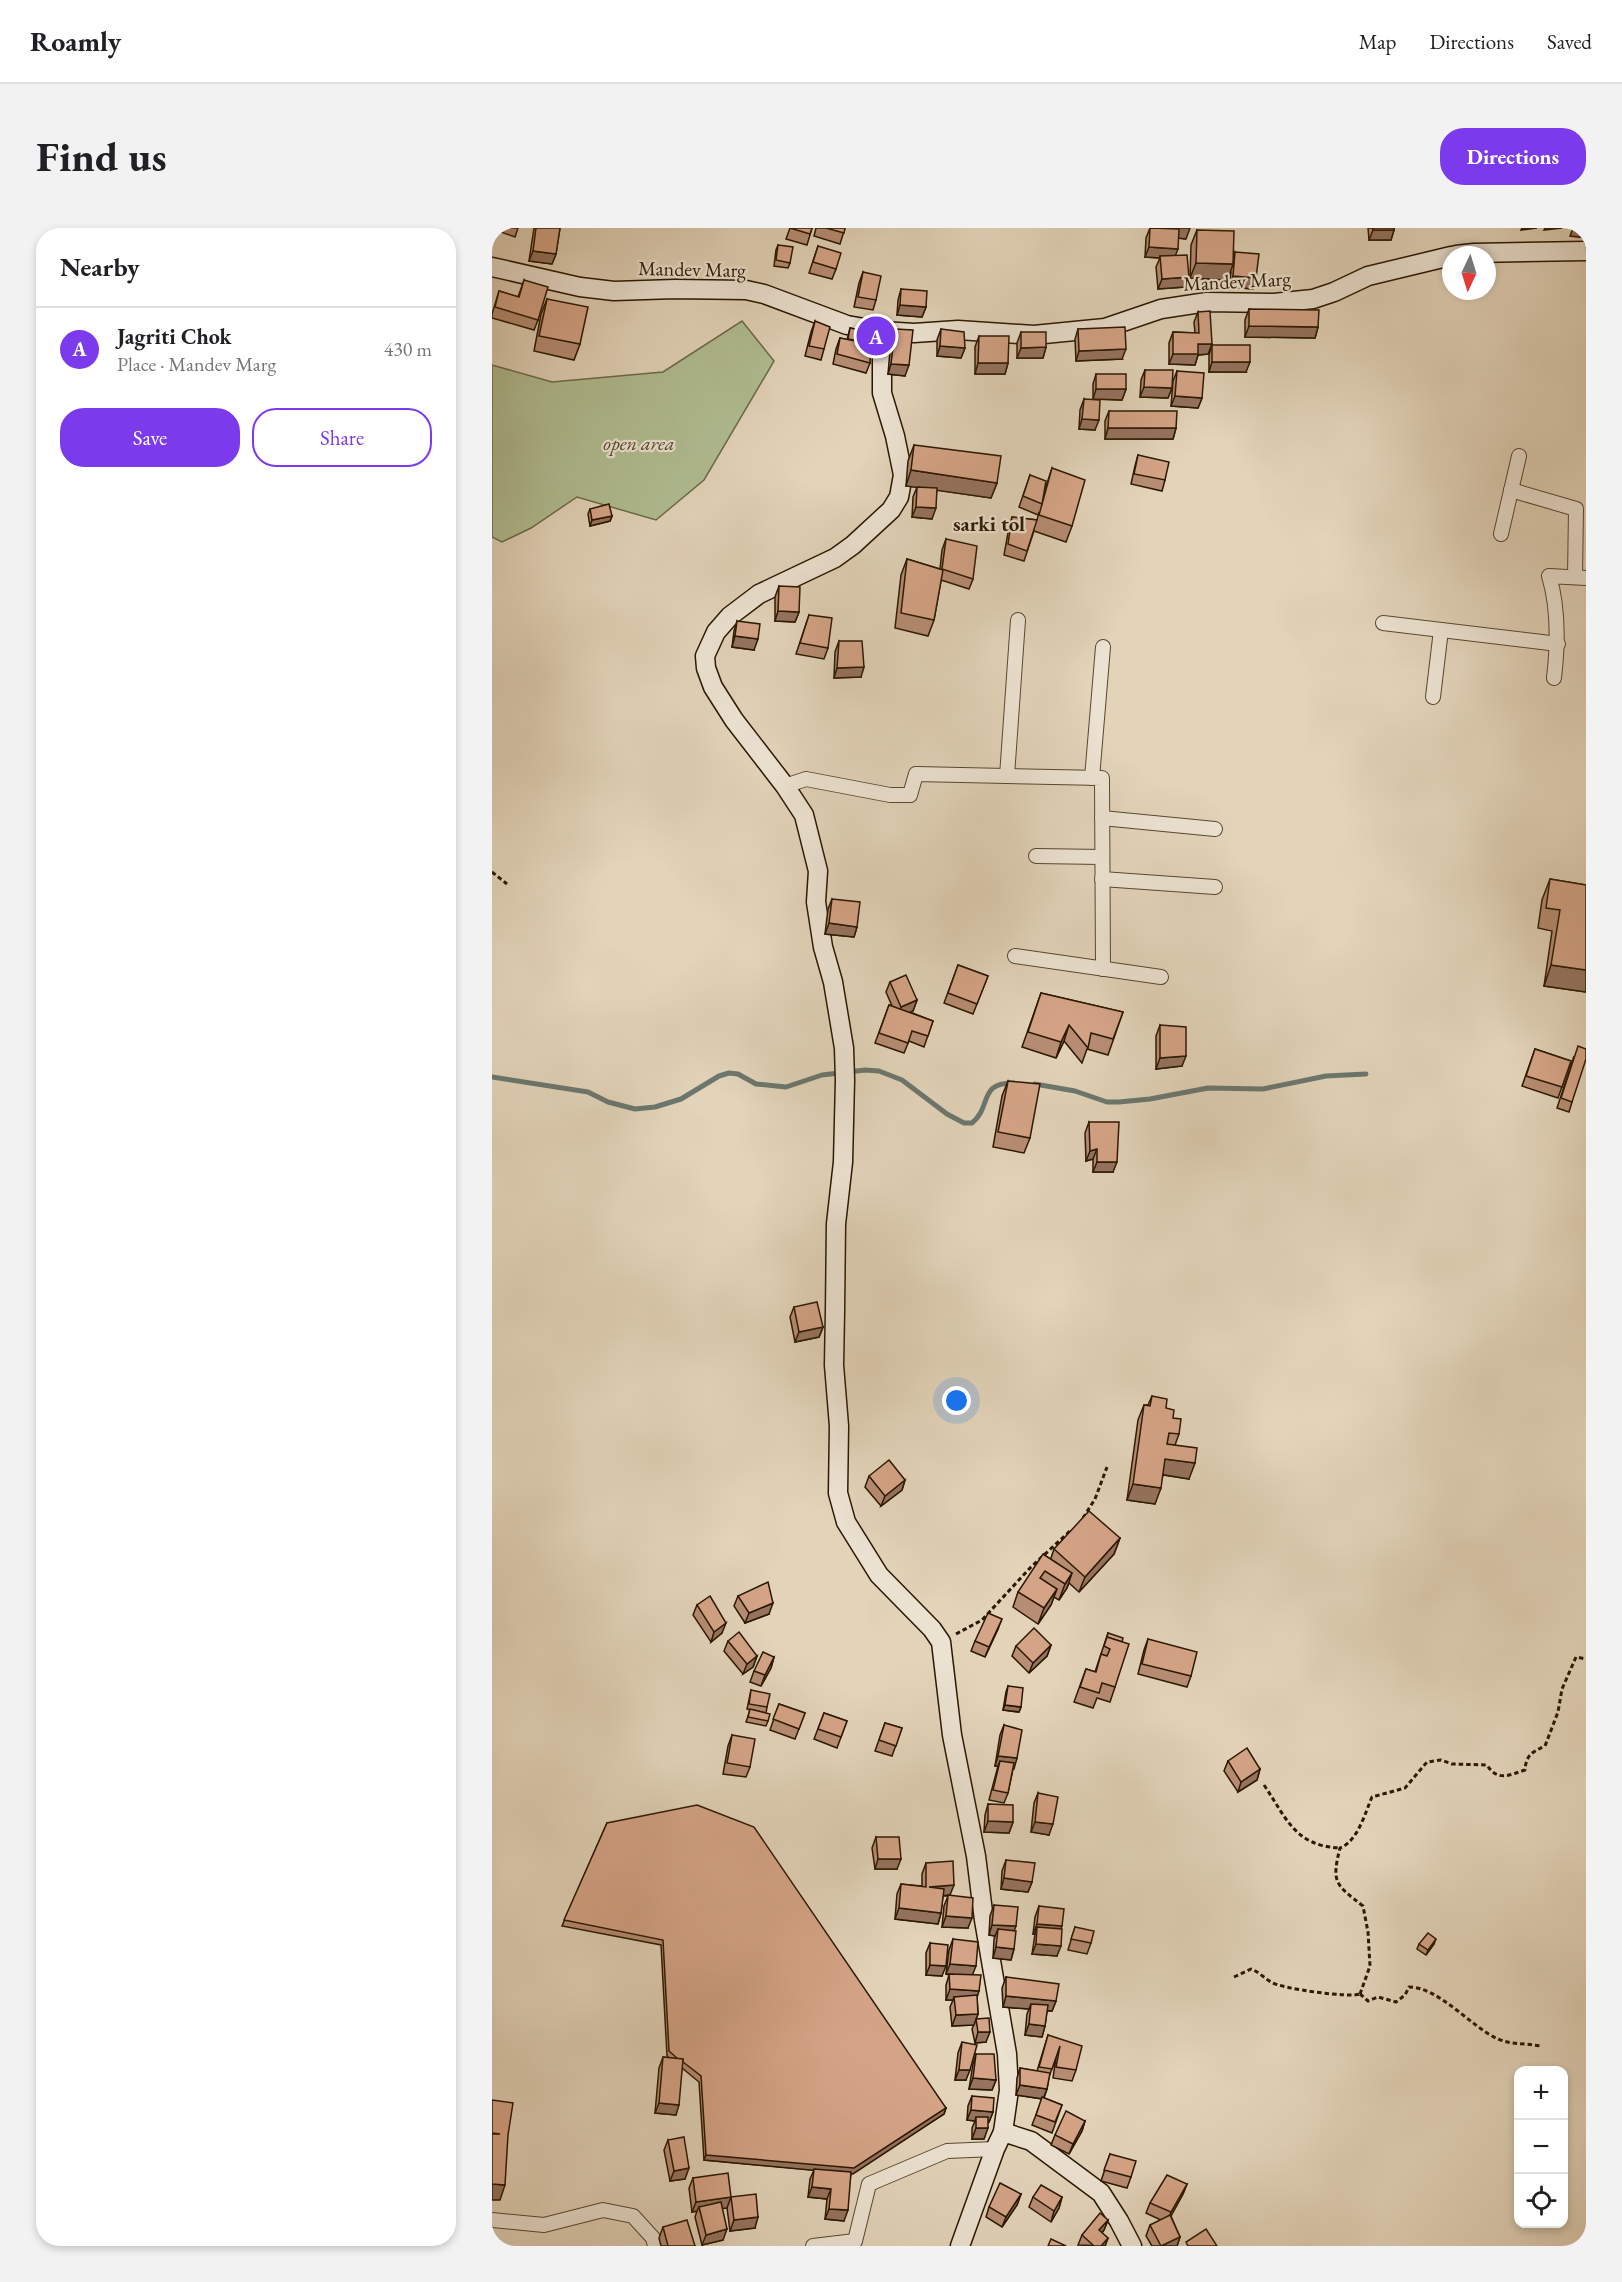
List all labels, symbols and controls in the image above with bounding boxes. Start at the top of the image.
text: Roamly [30,23,121,59]
text: Map [1359,28,1396,55]
text: Directions [1429,28,1514,55]
text: Saved [1547,28,1592,55]
button: Directions [1440,128,1586,185]
text: Find us [36,129,167,184]
north arrow [1442,246,1496,300]
text: Nearby [60,250,140,284]
street label: Mandev Marg [638,255,746,283]
street label: Mandev Marg [1182,265,1292,297]
pin: A [856,314,896,358]
text: Jagriti Chok [117,322,232,351]
text: A [72,336,87,362]
text: 430 m [384,336,432,362]
text: Place · Mandev Marg [117,351,276,377]
button: Save [60,408,240,467]
button: Share [252,408,432,467]
park label: open area [603,430,675,456]
district label: sarki tol [953,510,1025,537]
your location [942,1386,971,1415]
map controls [1514,2066,1568,2228]
button: + [1514,2066,1568,2120]
button: − [1514,2120,1568,2174]
button: locate [1514,2174,1568,2228]

